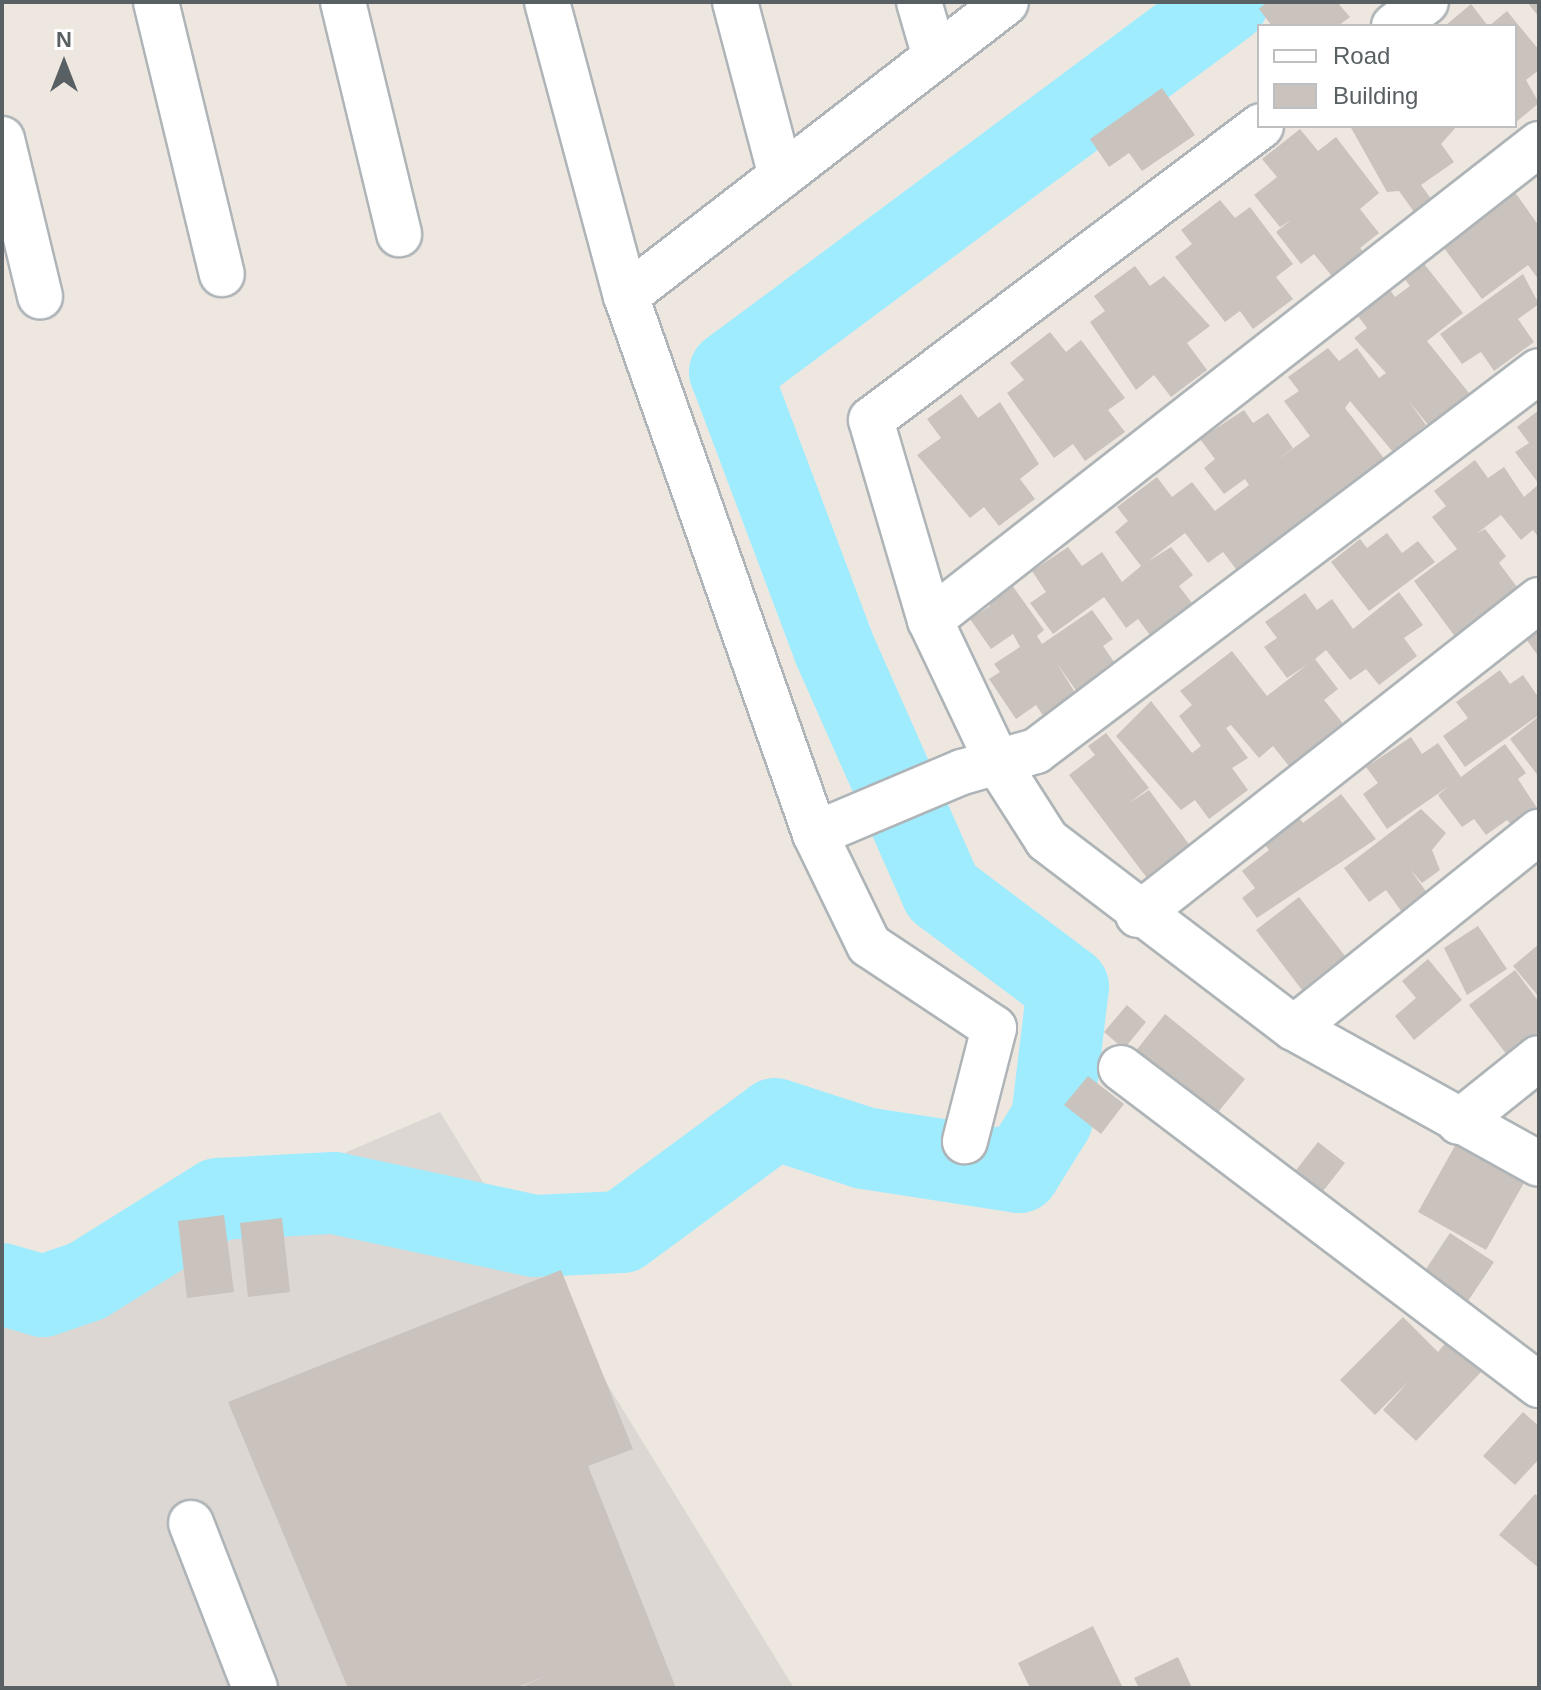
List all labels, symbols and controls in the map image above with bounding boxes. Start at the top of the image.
north arrow [24,24,104,104]
legend [1257,24,1517,128]
text: N [56,27,72,52]
text: Road [1333,42,1390,69]
text: Building [1333,82,1418,109]

